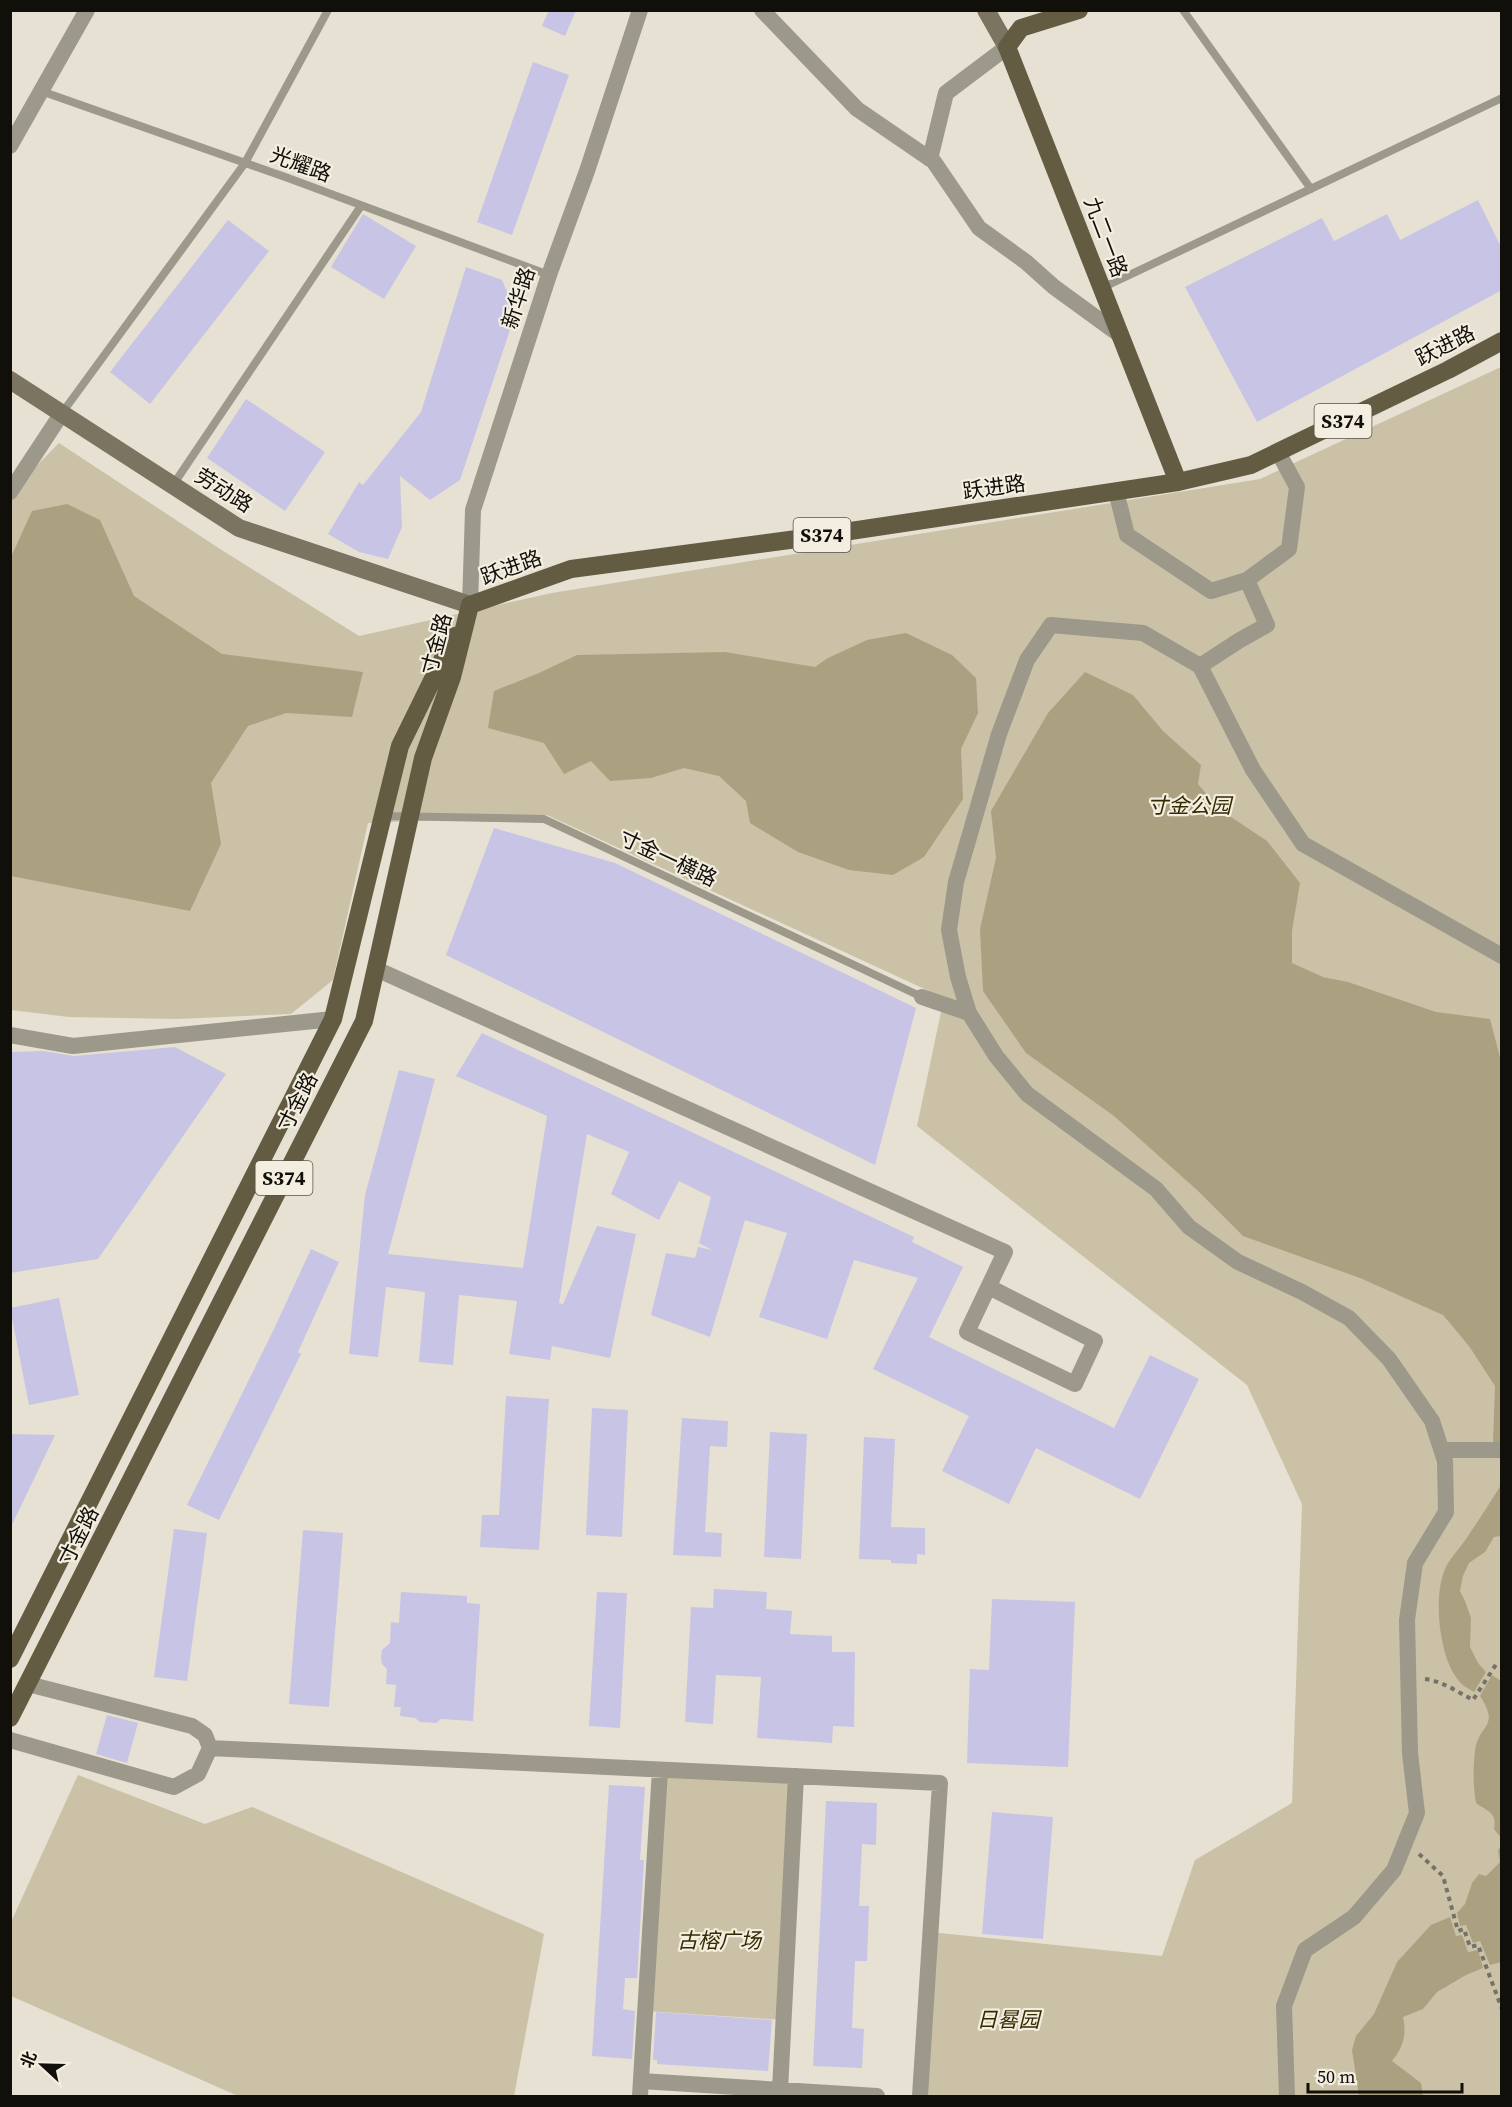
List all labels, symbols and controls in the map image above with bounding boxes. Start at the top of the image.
street label: 光耀路 [266,140,336,188]
street label: 九二一路 [1077,193,1135,281]
street label: 新华路 [494,264,542,332]
street label: 跃进路 [1410,318,1480,372]
road number: S374 [1314,404,1372,438]
street label: 劳动路 [190,461,258,519]
street label: 跃进路 [961,468,1027,506]
road number: S374 [794,518,850,552]
street label: 跃进路 [476,543,546,591]
street label: 寸金路 [414,610,458,678]
park label: 寸金公园 [1147,791,1234,820]
street label: 寸金一横路 [614,823,722,893]
street label: 寸金路 [270,1067,324,1137]
road number: S374 [256,1161,312,1195]
street label: 寸金路 [51,1501,105,1571]
park label: 古榕广场 [677,1926,763,1955]
park label: 日晷园 [977,2005,1042,2034]
north arrow [12,2035,72,2095]
text: 北 [15,2048,41,2071]
scale bar [1308,2056,1462,2094]
text: 50 m [1317,2064,1355,2089]

